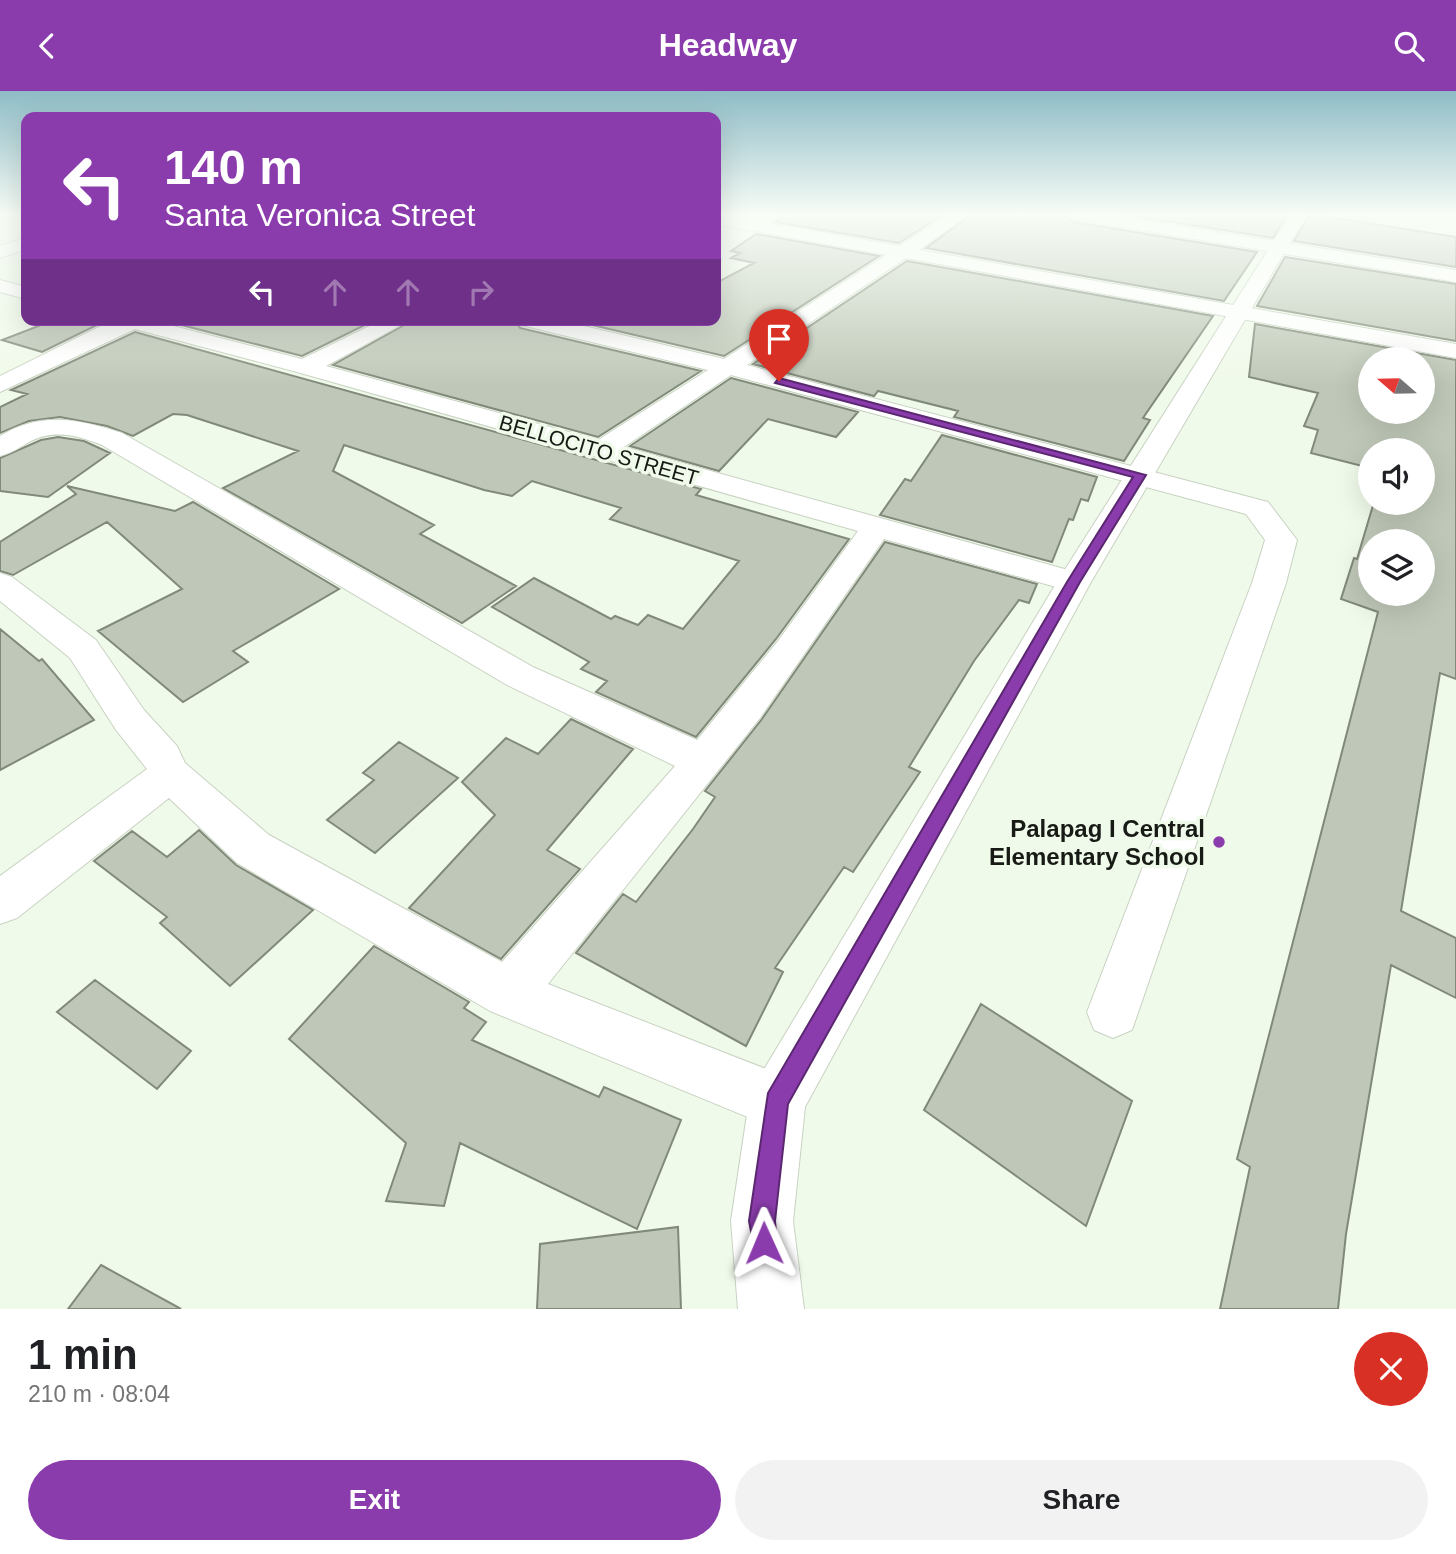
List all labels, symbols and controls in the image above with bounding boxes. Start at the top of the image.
icon: back [28,27,66,65]
text: Headway [659,27,797,63]
icon: search [1390,27,1428,65]
icon: left [49,140,140,231]
text: 140 m [164,140,303,194]
text: Santa Veronica Street [164,197,475,233]
icon: left [243,273,281,311]
icon: ahead [316,273,354,311]
icon: ahead [389,273,427,311]
icon: right [462,273,500,311]
pin [749,309,809,381]
icon: arrive [760,320,798,358]
north arrow [1358,347,1435,423]
map controls [1358,347,1435,606]
street label: BELLOCITO STREET [497,411,701,490]
button: sound [1358,438,1435,515]
button: layers [1358,529,1435,606]
place label: Palapag I Central Elementary School [989,815,1205,870]
marker: Palapag I Central Elementary School [1211,834,1227,850]
position arrow [727,1206,801,1280]
text: 1 min [28,1331,138,1378]
button: close [1354,1332,1428,1406]
text: 210 m · 08:04 [28,1381,170,1407]
button: Exit [28,1460,721,1540]
button: Share [735,1460,1428,1540]

